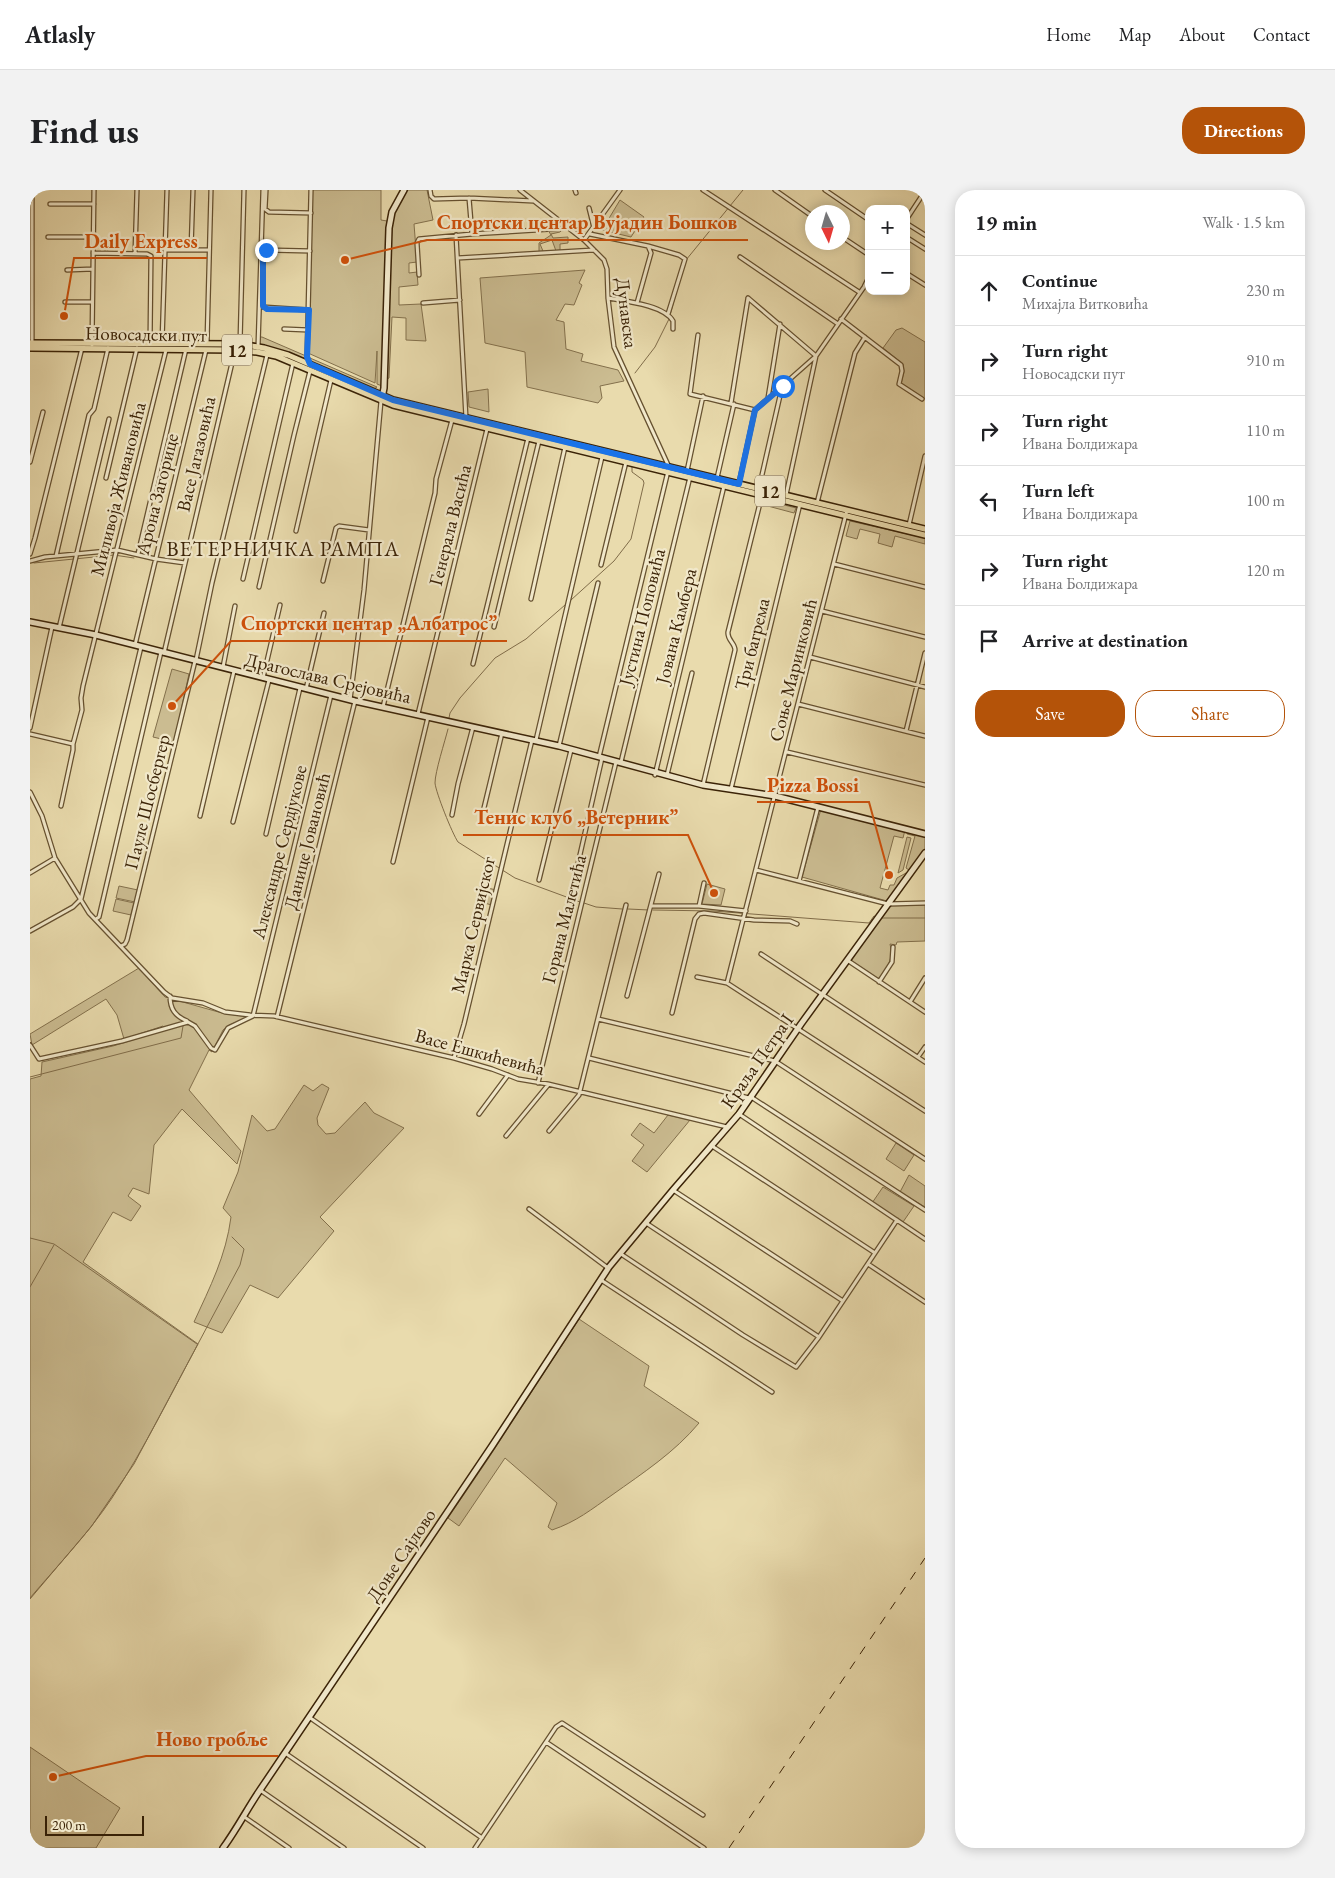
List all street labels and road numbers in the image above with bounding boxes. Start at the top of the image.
street label: Дунавска [610,276,644,350]
street label: Новосадски пут [85,320,207,348]
road number: 12 [222,334,252,366]
street label: Васе Јагазовића [171,393,222,514]
street label: Миливоја Живановића [84,399,152,579]
street label: Арона Загорице [130,431,184,558]
street label: Генерала Васића [423,461,477,588]
road number: 12 [755,476,785,506]
street label: Јустина Поповића [612,545,671,690]
street label: Јована Камбера [649,565,703,688]
street label: Три багрема [728,595,776,693]
street label: Соње Маринковић [763,596,823,744]
street label: Драгослава Срејовића [242,647,414,709]
street label: Пауле Шосбергер [118,732,176,872]
street label: Александре Сердјукове [245,763,313,942]
street label: Данице Јовановић [278,770,336,912]
street label: Горана Малетића [536,852,592,986]
street label: Марка Сервијског [445,854,501,996]
street label: Краља Петра I [715,1008,799,1114]
street label: Васе Ешкићевића [412,1023,548,1081]
street label: Доње Сајлово [361,1503,441,1607]

